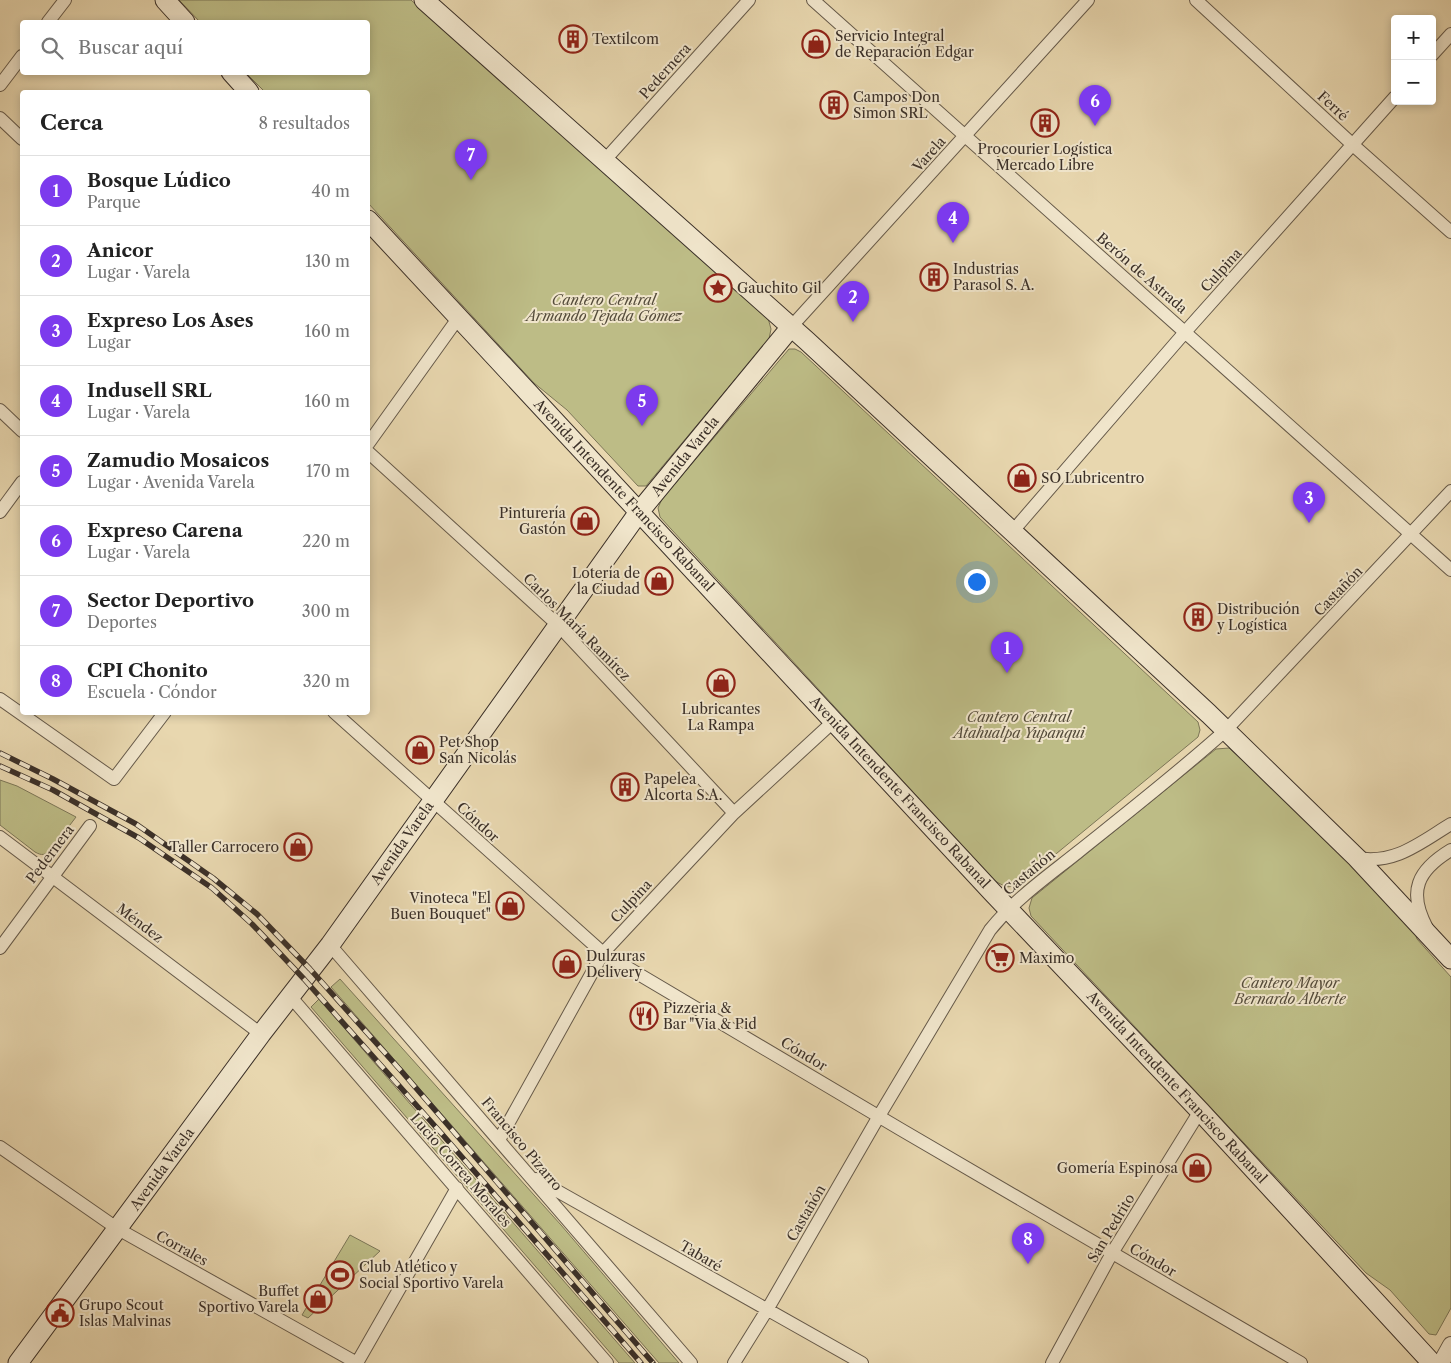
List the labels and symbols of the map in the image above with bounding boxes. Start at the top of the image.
building icon: Textilcom [558,24,588,54]
place label: Servicio Integral de Reparación Edgar [835,27,974,61]
shop icon: Servicio Integral de Reparación Edgar [801,29,831,59]
place label: Textilcom [592,30,659,48]
street label: Pedernera [635,39,695,103]
pin: 6 [1079,85,1111,126]
street label: Ferré [1314,87,1352,125]
place label: Campos Don Simon SRL [853,88,940,122]
building icon: Campos Don Simon SRL [819,90,849,120]
building icon: Procourier Logística Mercado Libre [1030,108,1060,138]
street label: Varela [908,132,950,176]
pin: 7 [455,139,487,180]
place label: Procourier Logística Mercado Libre [978,140,1113,174]
pin: 4 [937,202,969,243]
street label: Berón de Astrada [1093,229,1192,318]
street label: Culpina [1197,244,1246,296]
place label: Industrias Parasol S. A. [953,260,1034,294]
building icon: Industrias Parasol S. A. [919,262,949,292]
place icon: Gauchito Gil [703,273,733,303]
place label: Gauchito Gil [737,279,822,297]
pin: 2 [837,281,869,322]
park label: Cantero Central Armando Tejada Gómez [524,291,684,325]
pin: 5 [626,385,658,426]
street label: Avenida Intendente Francisco Rabanal [529,394,718,595]
street label: Avenida Varela [647,412,723,500]
shop icon: SO Lubricentro [1007,463,1037,493]
place label: SO Lubricentro [1041,469,1144,487]
pin: 3 [1293,482,1325,523]
place label: Pinturería Gastón [499,504,567,538]
shop icon: Pinturería Gastón [570,506,600,536]
street label: Castañón [1310,562,1366,620]
place label: Lotería de la Ciudad [572,564,640,598]
shop icon: Lotería de la Ciudad [644,566,674,596]
street label: Carlos María Ramírez [519,569,635,685]
your location [964,569,990,595]
place label: Distribución y Logística [1216,600,1300,634]
building icon: Distribución y Logística [1183,602,1213,632]
pin: 1 [991,632,1023,673]
shop icon: Lubricantes La Rampa [706,668,736,698]
street label: Avenida Intendente Francisco Rabanal [805,691,994,892]
place label: Lubricantes La Rampa [682,700,760,734]
park label: Cantero Central Atahualpa Yupanqui [951,708,1086,742]
place label: Pet Shop San Nicolás [439,733,517,767]
shop icon: Pet Shop San Nicolás [405,735,435,765]
place label: Papelea Alcorta S.A. [643,770,722,804]
building icon: Papelea Alcorta S.A. [610,772,640,802]
street label: Avenida Varela [366,797,438,889]
street label: Cóndor [453,798,503,846]
street label: Pedernera [22,821,78,887]
shop icon: Taller Carrocero [283,832,313,862]
place label: Taller Carrocero [169,838,279,856]
street label: Castañón [999,845,1059,899]
street label: Culpina [606,875,656,926]
place label: Vinoteca "El Buen Bouquet" [390,889,491,923]
shop icon: Vinoteca "El Buen Bouquet" [495,891,525,921]
street label: Méndez [113,900,167,946]
supermarket icon: Maximo [985,943,1015,973]
place label: Dulzuras Delivery [586,947,645,981]
shop icon: Dulzuras Delivery [552,949,582,979]
place label: Maximo [1019,949,1074,967]
park label: Cantero Mayor Bernardo Alberte [1233,974,1347,1008]
street label: Avenida Intendente Francisco Rabanal [1082,986,1271,1187]
place label: Pizzeria & Bar "Via & Pid [663,999,757,1033]
restaurant icon: Pizzeria & Bar "Via & Pid [629,1001,659,1031]
street label: Cóndor [777,1033,831,1075]
street label: Francisco Pizarro [478,1094,566,1194]
street label: Lucio Correa Morales [407,1109,515,1231]
street label: Avenida Varela [125,1124,198,1215]
shop icon: Gomería Espinosa [1182,1153,1212,1183]
place label: Gomería Espinosa [1057,1159,1179,1177]
street label: Castañón [783,1181,830,1245]
street label: San Pedrito [1083,1190,1139,1266]
pin: 8 [1012,1223,1044,1264]
street label: Corrales [153,1226,211,1270]
street label: Tabaré [677,1237,726,1275]
street label: Cóndor [1126,1239,1180,1281]
place label: Club Atlético y Social Sportivo Varela [359,1258,504,1292]
sports icon: Club Atlético y Social Sportivo Varela [325,1260,355,1290]
place label: Buffet Sportivo Varela [198,1282,300,1316]
shop icon: Buffet Sportivo Varela [303,1284,333,1314]
place label: Grupo Scout Islas Malvinas [79,1296,171,1330]
public building icon: Grupo Scout Islas Malvinas [45,1298,75,1328]

